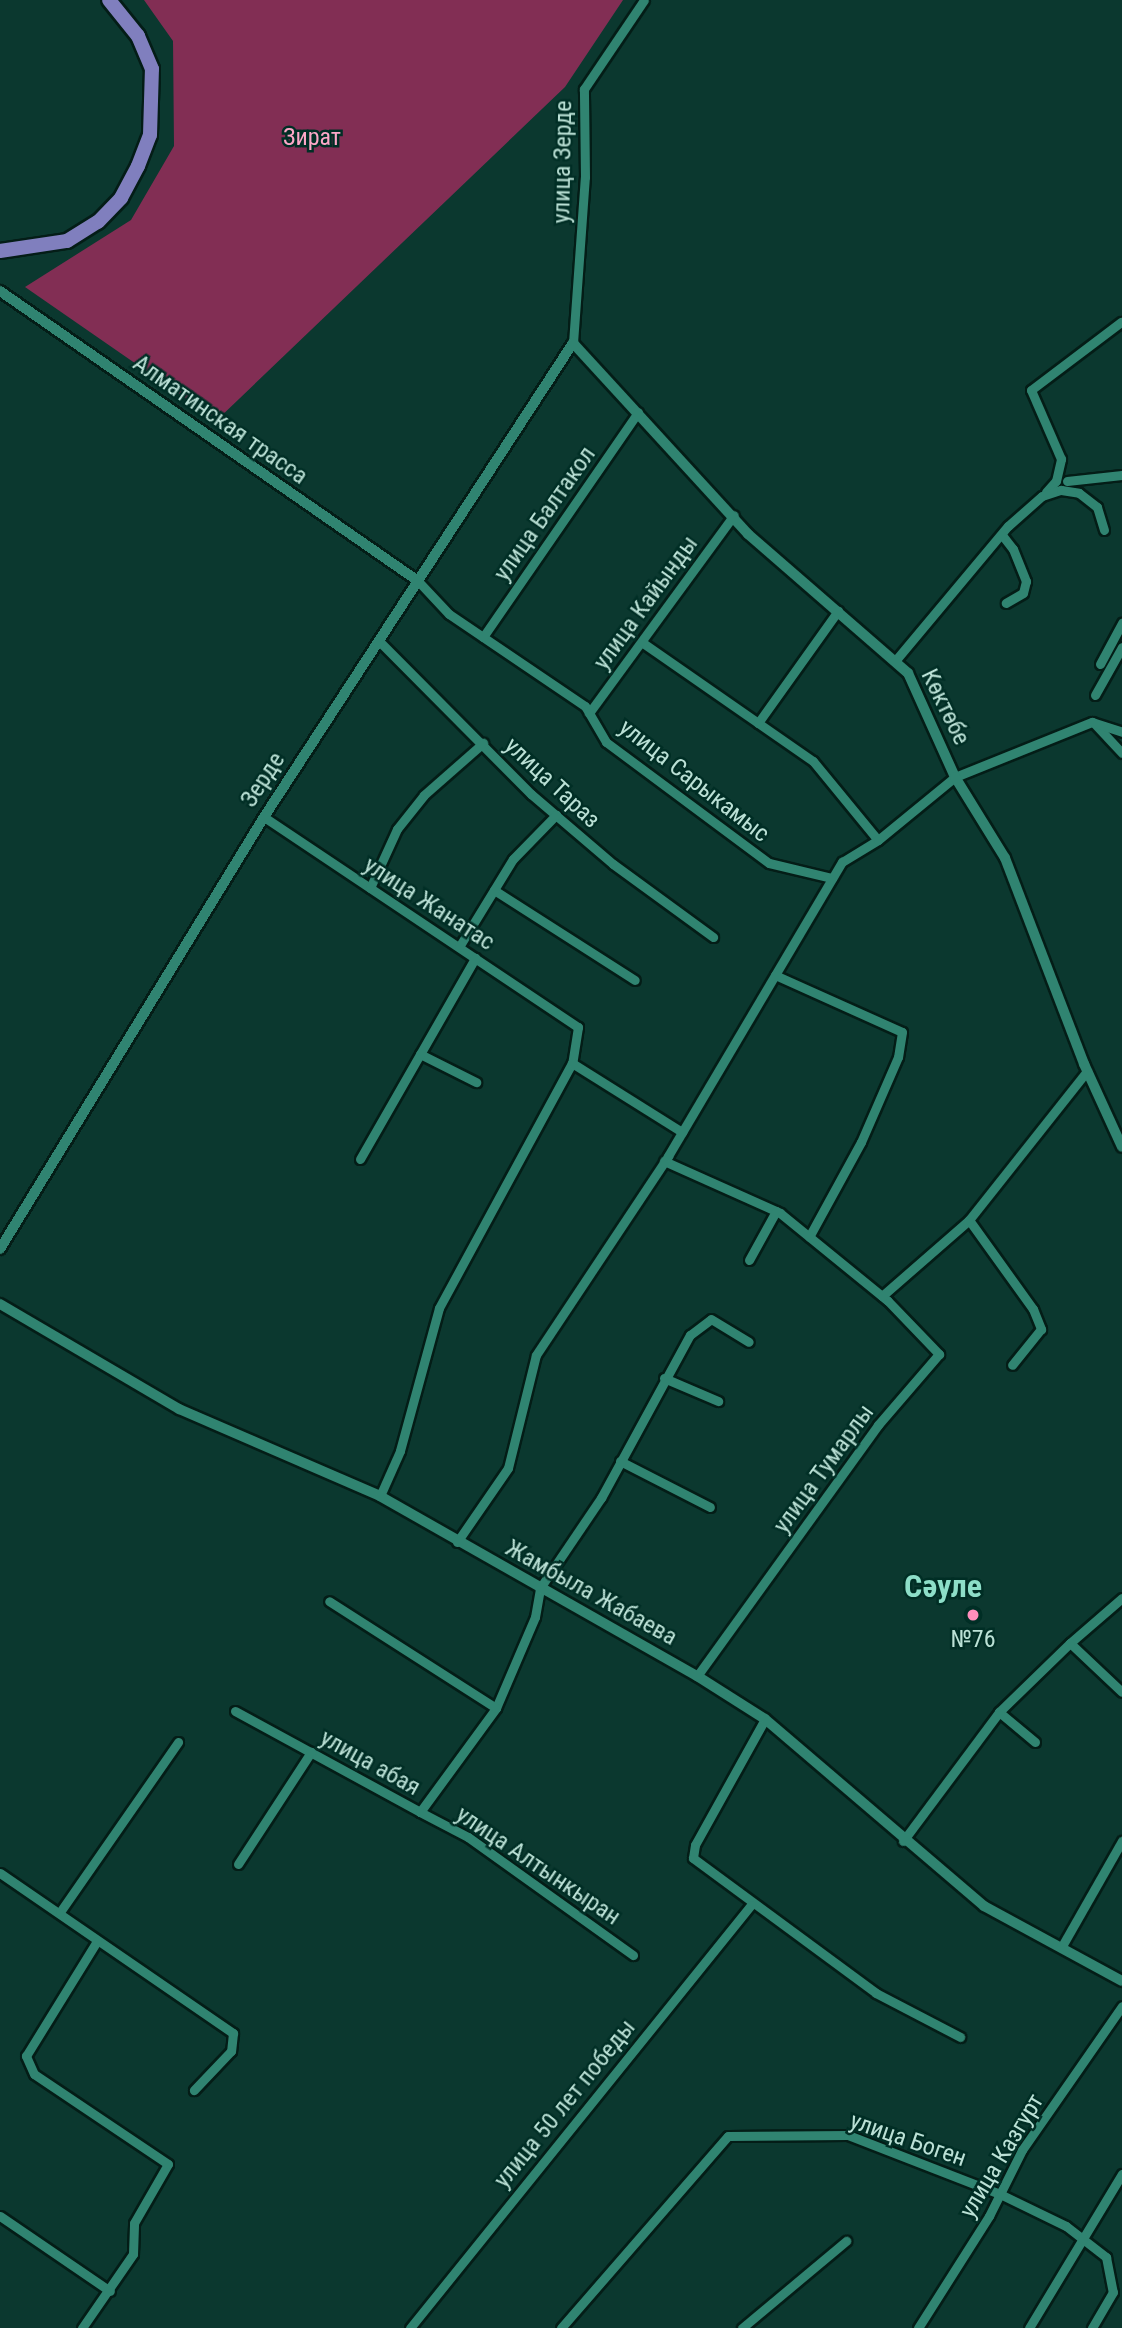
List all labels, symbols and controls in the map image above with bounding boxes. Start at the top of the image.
street label: улица Зерде [548,100,578,224]
park label: Зират [283,124,341,152]
street label: Алматинская трасса [127,349,313,491]
street label: улица Балтакол [488,441,602,587]
street label: улица Кайынды [588,530,704,676]
street label: Көктөбе [914,664,976,750]
street label: улица Сарыкамыс [613,713,775,849]
street label: улица Тараз [498,731,606,835]
street label: Зерде [235,747,291,813]
street label: улица Жанатас [358,851,500,957]
street label: улица Тумарлы [768,1399,880,1539]
street label: Жамбыла Жабаева [500,1534,682,1652]
district label: Сәуле [904,1567,982,1605]
marker: №76 [965,1607,981,1623]
place label: №76 [951,1626,995,1654]
street label: улица абая [315,1724,425,1802]
street label: улица Алтынкыран [450,1800,626,1932]
street label: улица 50 лет победы [488,2014,642,2194]
street label: улица Казгурт [954,2089,1050,2223]
street label: улица Боген [846,2107,970,2173]

